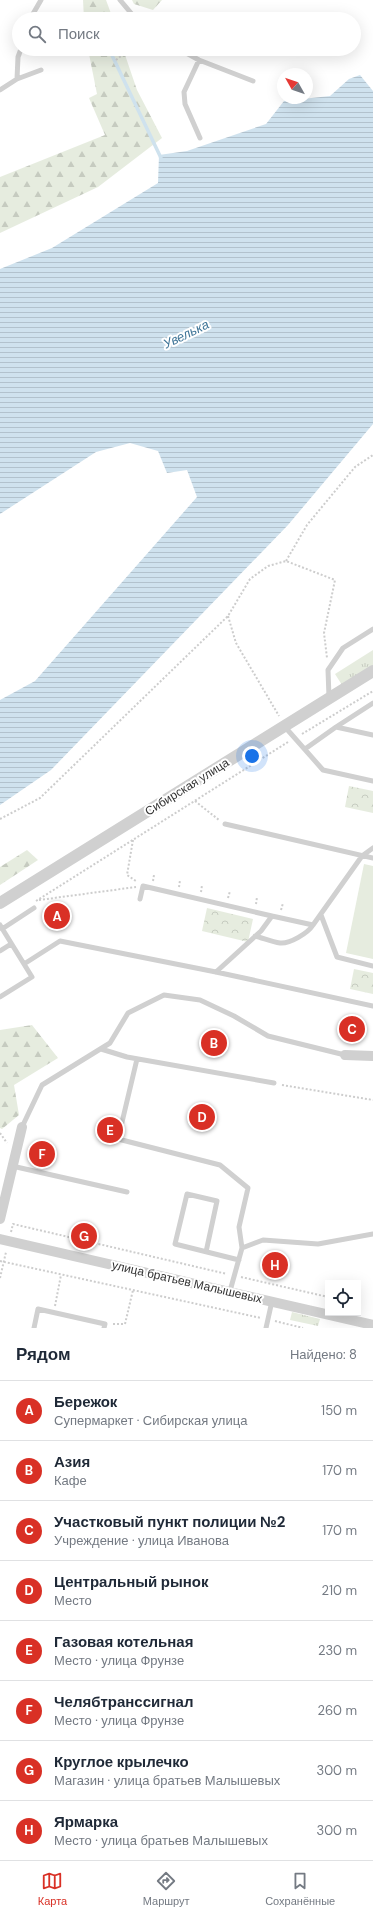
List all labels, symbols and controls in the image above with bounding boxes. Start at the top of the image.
search box [12,12,361,56]
icon: search [26,23,48,45]
text: Поиск [58,24,100,44]
north arrow [277,68,313,104]
water label: Увелька [159,316,212,353]
your location [242,746,262,766]
street label: Сибирская улица [142,754,232,819]
pin: A [44,901,70,931]
pin: C [339,1014,365,1044]
pin: B [201,1028,227,1058]
pin: D [189,1102,215,1132]
pin: E [97,1115,123,1145]
pin: F [29,1139,55,1169]
pin: G [71,1221,97,1251]
pin: H [262,1250,288,1280]
street label: улица братьев Малышевых [110,1257,264,1307]
map controls [325,1280,361,1316]
button: locate [325,1280,361,1316]
text: Рядом [16,1343,71,1365]
text: Найдено: 8 [290,1346,357,1363]
text: Бережок [54,1392,117,1412]
text: A [24,1402,34,1419]
text: 150 m [321,1402,357,1419]
text: Супермаркет · Сибирская улица [54,1412,247,1429]
text: Азия [54,1452,90,1472]
text: B [25,1462,33,1479]
text: 170 m [322,1462,357,1479]
text: Кафе [54,1472,87,1489]
text: Участковый пункт полиции №2 [54,1512,285,1532]
text: C [24,1522,34,1539]
text: 170 m [322,1522,357,1539]
text: Учреждение · улица Иванова [54,1532,229,1549]
text: Центральный рынок [54,1572,208,1592]
text: D [24,1582,34,1599]
text: 210 m [322,1582,357,1599]
text: Место [54,1592,92,1609]
text: Газовая котельная [54,1632,193,1652]
text: E [25,1642,33,1659]
text: 230 m [318,1642,357,1659]
text: Место · улица Фрунзе [54,1652,184,1669]
text: Челябтранссигнал [54,1692,193,1712]
text: F [25,1702,33,1719]
text: 260 m [317,1702,357,1719]
text: Место · улица Фрунзе [54,1712,184,1729]
text: Круглое крылечко [54,1752,189,1772]
text: G [24,1762,34,1779]
text: 300 m [316,1762,357,1779]
text: Магазин · улица братьев Малышевых [54,1772,280,1789]
text: Ярмарка [54,1812,118,1832]
text: H [24,1822,34,1839]
text: 300 m [316,1822,357,1839]
text: Место · улица братьев Малышевых [54,1832,268,1849]
tab: Карта [38,1870,67,1908]
tab: Маршрут [143,1870,190,1908]
tab: Сохранённые [265,1870,335,1908]

